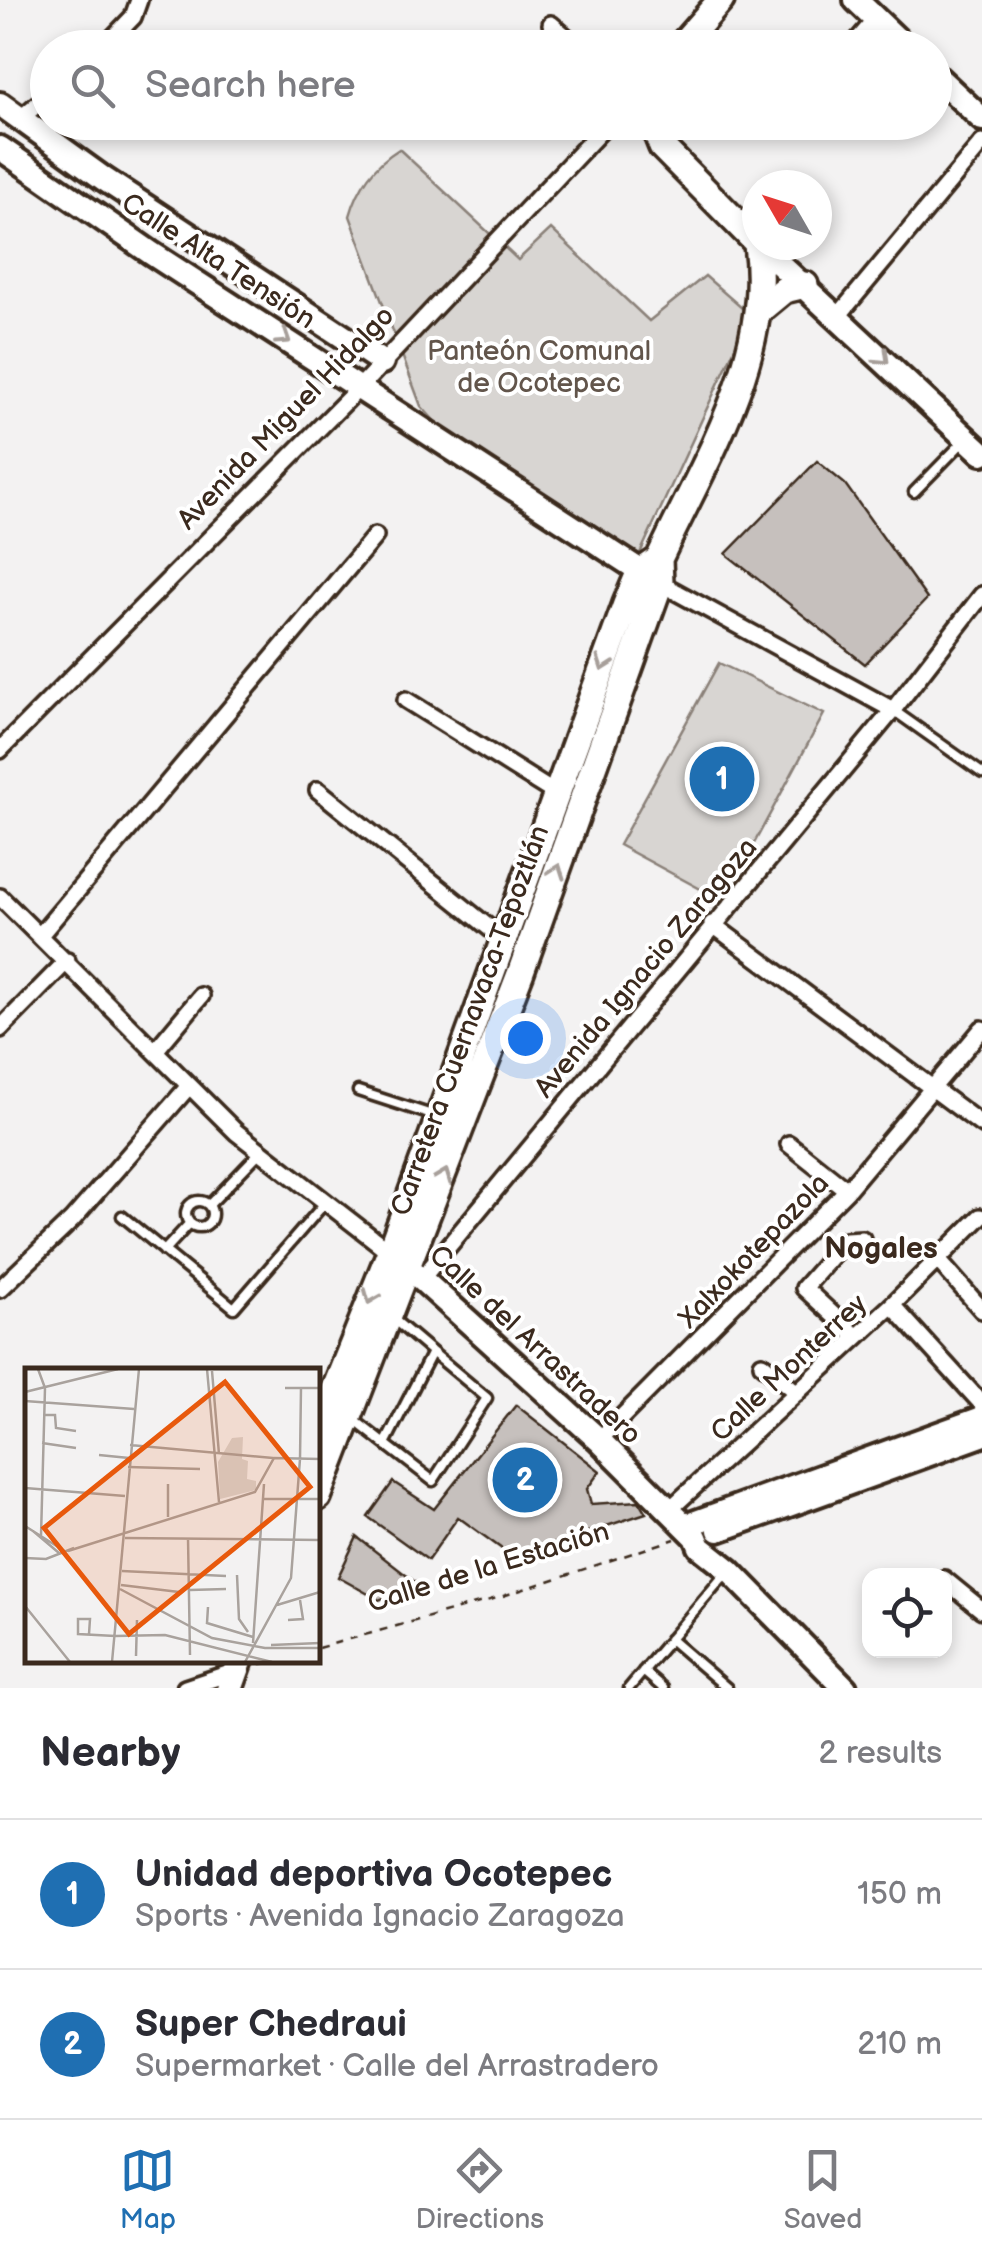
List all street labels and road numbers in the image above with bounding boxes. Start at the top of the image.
street label: Calle Alta Tensión [115,186,321,336]
street label: Avenida Miguel Hidalgo [171,299,401,537]
street label: Carretera Cuernavaca-Tepoztlán [384,821,557,1220]
street label: Avenida Ignacio Zaragoza [528,832,764,1104]
street label: Xalxokotepazola [671,1167,836,1336]
street label: Calle del Arrastradero [422,1238,648,1452]
street label: Calle Monterrey [704,1287,874,1449]
street label: Calle de la Estación [364,1515,613,1620]

